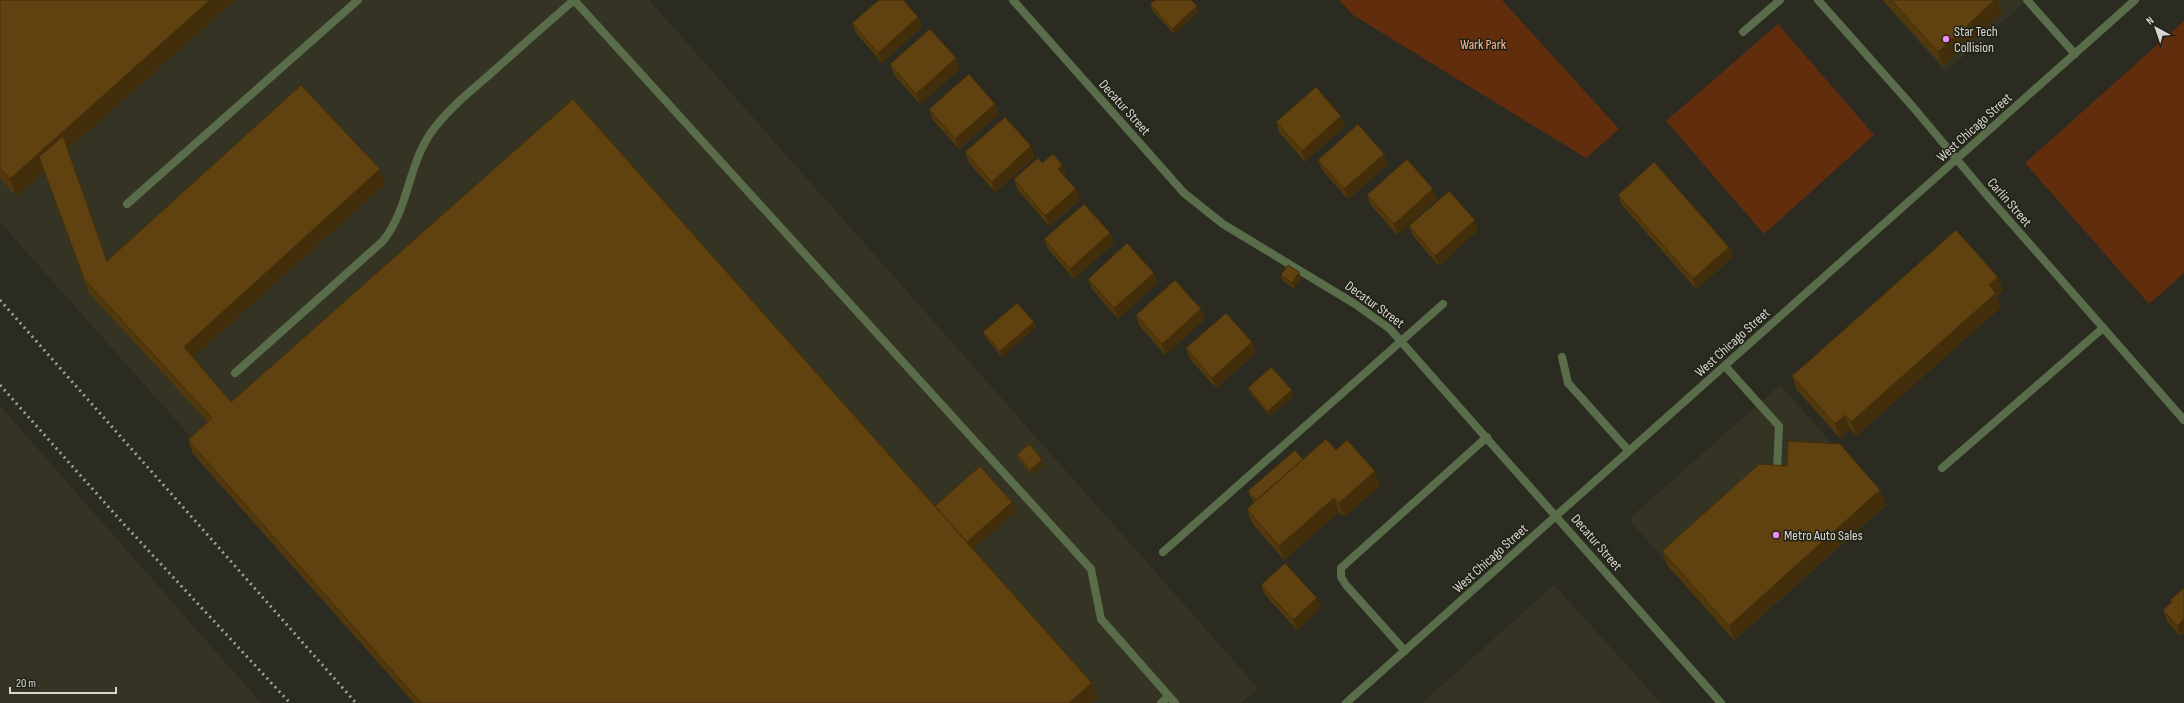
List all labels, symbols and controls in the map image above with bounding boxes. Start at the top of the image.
north arrow [2136,8,2176,48]
text: N [2143,14,2156,28]
place label: Star Tech Collision [1954,23,1998,56]
marker: Star Tech Collision [1941,34,1951,44]
park label: Wark Park [1460,36,1507,53]
street label: Decatur Street [1095,76,1154,139]
street label: West Chicago Street [1933,89,2015,166]
street label: Carlin Street [1984,174,2035,230]
street label: Decatur Street [1342,277,1408,332]
street label: West Chicago Street [1691,304,1773,381]
street label: Decatur Street [1567,511,1626,574]
street label: West Chicago Street [1449,520,1531,597]
place label: Metro Auto Sales [1784,527,1863,544]
marker: Metro Auto Sales [1771,530,1781,540]
scale bar [10,669,116,695]
text: 20 m [16,676,36,691]

